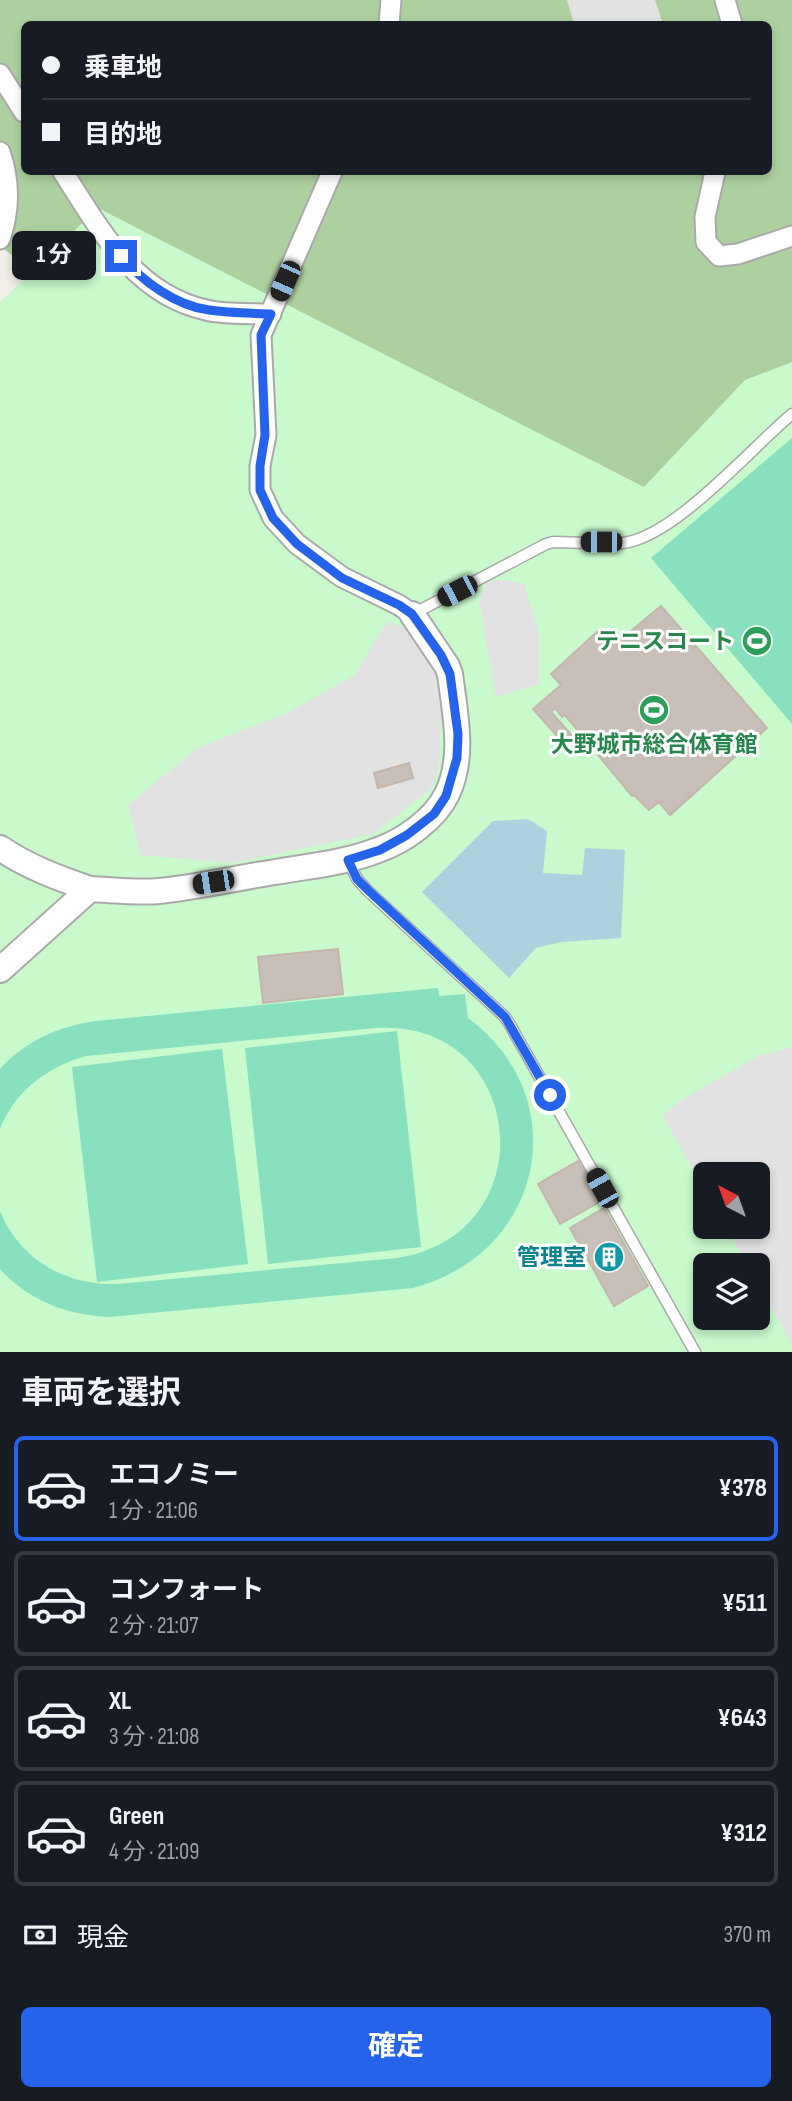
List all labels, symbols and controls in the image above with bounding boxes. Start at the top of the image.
text: 乗車地 [84,53,162,84]
text: 目的地 [84,120,162,151]
callout: 1 分 [12,232,96,280]
route end [105,240,137,272]
text: 1 分 [36,241,72,269]
car [267,258,304,304]
car [581,532,623,553]
car [434,572,481,610]
sports icon: テニスコート [740,624,774,658]
place label: テニスコート [596,628,734,656]
sports icon: 大野城市総合体育館 [637,693,671,727]
place label: 大野城市総合体育館 [551,731,758,759]
car [191,868,236,896]
route start [534,1079,566,1111]
north arrow [693,1162,770,1239]
map controls [693,1162,770,1330]
car [583,1165,622,1211]
building icon: 管理室 [592,1240,626,1274]
place label: 管理室 [517,1244,586,1272]
button: layers [693,1253,770,1330]
text: 車両を選択 [21,1374,181,1413]
icon: car [25,1457,88,1520]
text: エコノミー [109,1460,239,1491]
text: ¥378 [719,1473,767,1504]
text: 1 分 · 21:06 [109,1497,198,1525]
icon: car [25,1572,88,1635]
text: コンフォート [109,1575,264,1606]
text: ¥511 [722,1588,767,1619]
text: 2 分 · 21:07 [109,1612,198,1640]
text: XL [109,1686,131,1717]
icon: car [25,1687,88,1750]
text: ¥643 [717,1703,767,1734]
text: 3 分 · 21:08 [109,1723,199,1751]
text: Green [109,1801,164,1832]
icon: car [25,1802,88,1865]
text: ¥312 [720,1818,767,1849]
text: 4 分 · 21:09 [109,1838,200,1866]
icon: cash [21,1916,59,1954]
text: 370 m [724,1921,771,1949]
text: 現金 [77,1923,129,1954]
button: 確定 [21,2007,771,2087]

